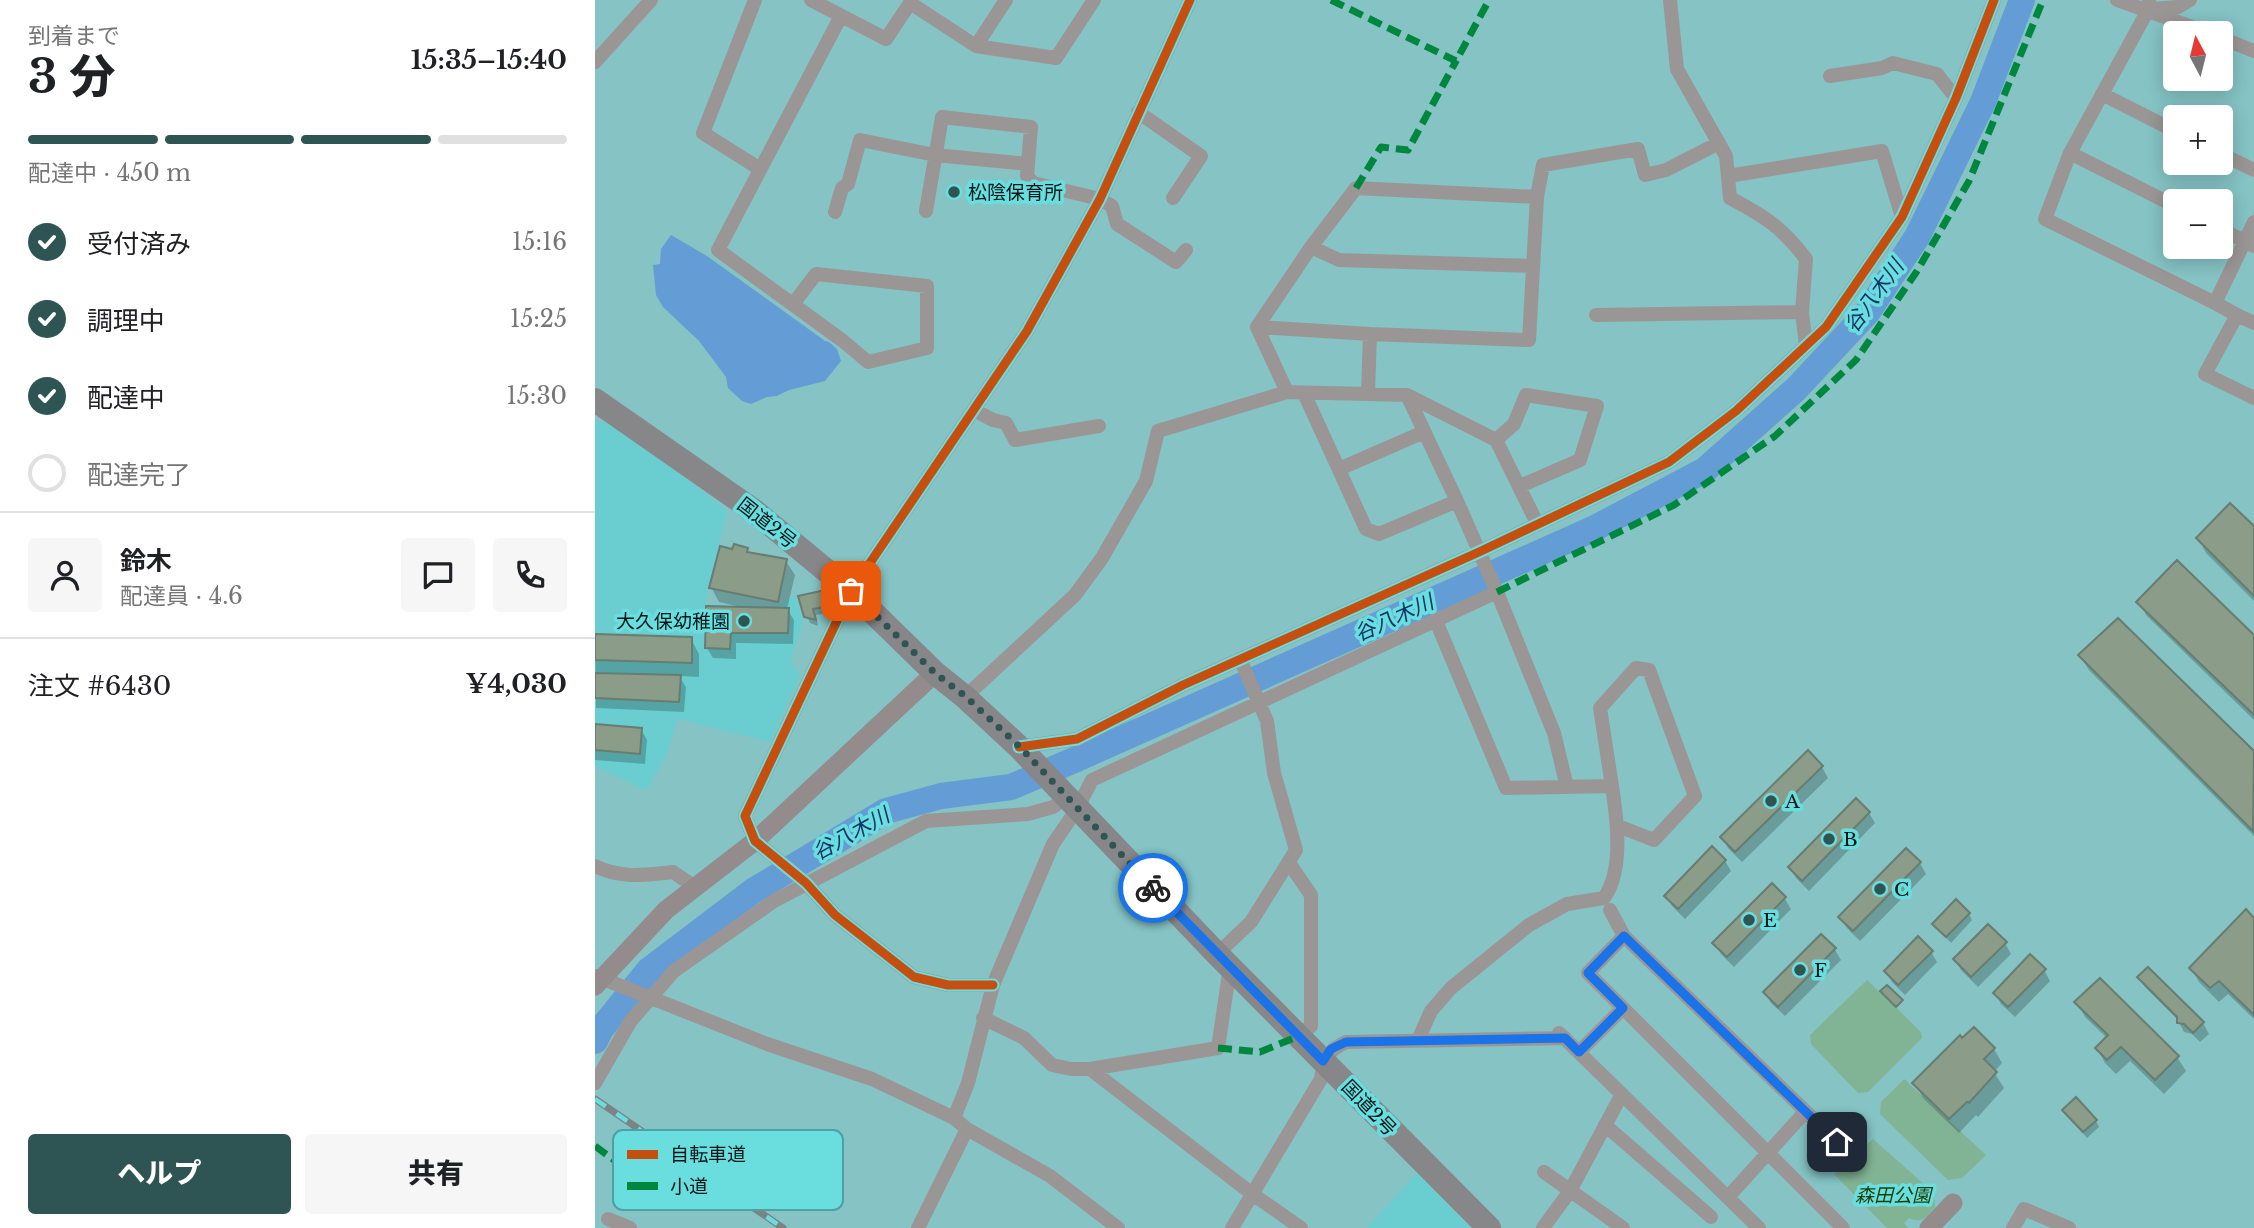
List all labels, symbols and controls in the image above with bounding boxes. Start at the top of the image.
north arrow [2163,21,2233,91]
map controls [2163,21,2233,259]
text: 到着まで [28,22,120,50]
text: 15:35–15:40 [411,44,567,76]
text: 3 分 [28,48,116,105]
button: + [2163,105,2233,175]
text: 配達中 · 450 m [28,159,191,187]
place label: 松陰保育所 [968,181,1063,204]
marker: 松陰保育所 [946,184,962,200]
button: − [2163,189,2233,259]
icon: check [28,223,66,261]
text: 受付済み [87,228,191,260]
text: 15:16 [512,228,567,256]
water label: 谷八木川 [1839,253,1910,338]
icon: check [28,300,66,338]
text: 調理中 [87,305,165,337]
text: 15:25 [510,305,567,333]
icon: check [28,377,66,415]
text: 配達中 [87,382,165,414]
text: 15:30 [507,382,567,410]
text: 配達完了 [87,459,191,491]
street label: 国道2号 [733,493,801,553]
button: person [28,538,102,612]
button: chat [401,538,475,612]
button: phone [493,538,567,612]
text: 鈴木 [120,545,172,577]
pin [821,561,881,621]
icon: bag [832,572,870,610]
text: 配達員 · 4.6 [120,582,243,610]
water label: 谷八木川 [1350,588,1439,647]
place label: 大久保幼稚園 [616,610,730,633]
marker: 大久保幼稚園 [736,613,752,629]
text: ¥4,030 [465,668,567,700]
text: 注文 #6430 [28,670,171,702]
place label: A [1784,790,1800,813]
marker: A [1763,793,1779,809]
water label: 谷八木川 [808,801,896,866]
place label: B [1843,828,1858,851]
marker: B [1821,831,1837,847]
courier [1118,853,1188,923]
icon: bike [1134,869,1172,907]
place label: C [1894,878,1909,901]
marker: C [1872,881,1888,897]
place label: E [1763,909,1777,932]
marker: E [1741,912,1757,928]
place label: F [1814,959,1827,982]
marker: F [1792,962,1808,978]
street label: 国道2号 [1337,1075,1401,1141]
pin [1807,1112,1867,1172]
icon: home [1818,1123,1856,1161]
legend [613,1130,843,1210]
button: ヘルプ [28,1134,291,1214]
button: 共有 [305,1134,567,1214]
text: 自転車道 [670,1143,746,1166]
text: 小道 [670,1175,708,1198]
park label: 森田公園 [1855,1184,1934,1207]

